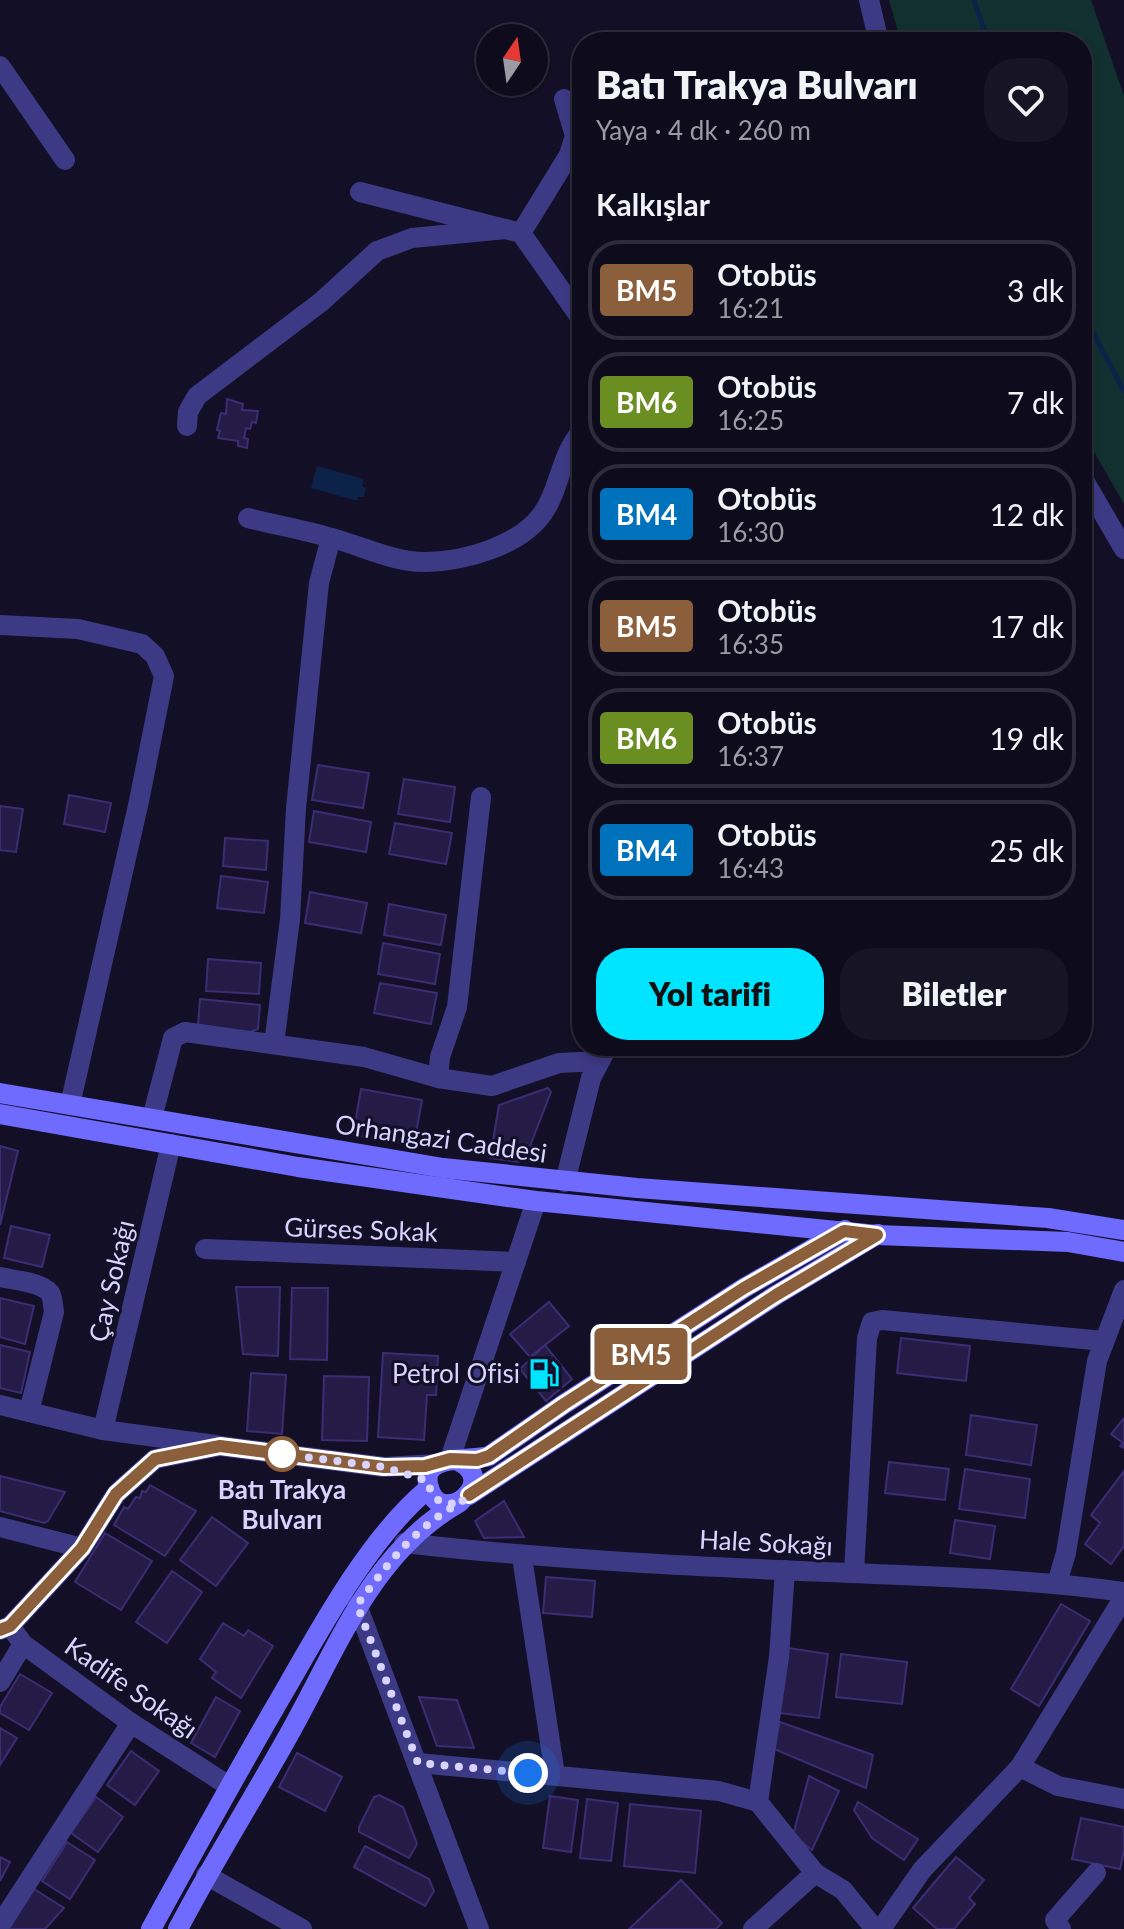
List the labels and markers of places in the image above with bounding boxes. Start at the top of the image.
place label: Petrol Ofisi [392,1357,520,1389]
fuel station icon: Petrol Ofisi [527,1357,561,1391]
marker: Batı Trakya Bulvarı [265,1437,299,1471]
place label: Batı Trakya Bulvarı [218,1473,346,1535]

